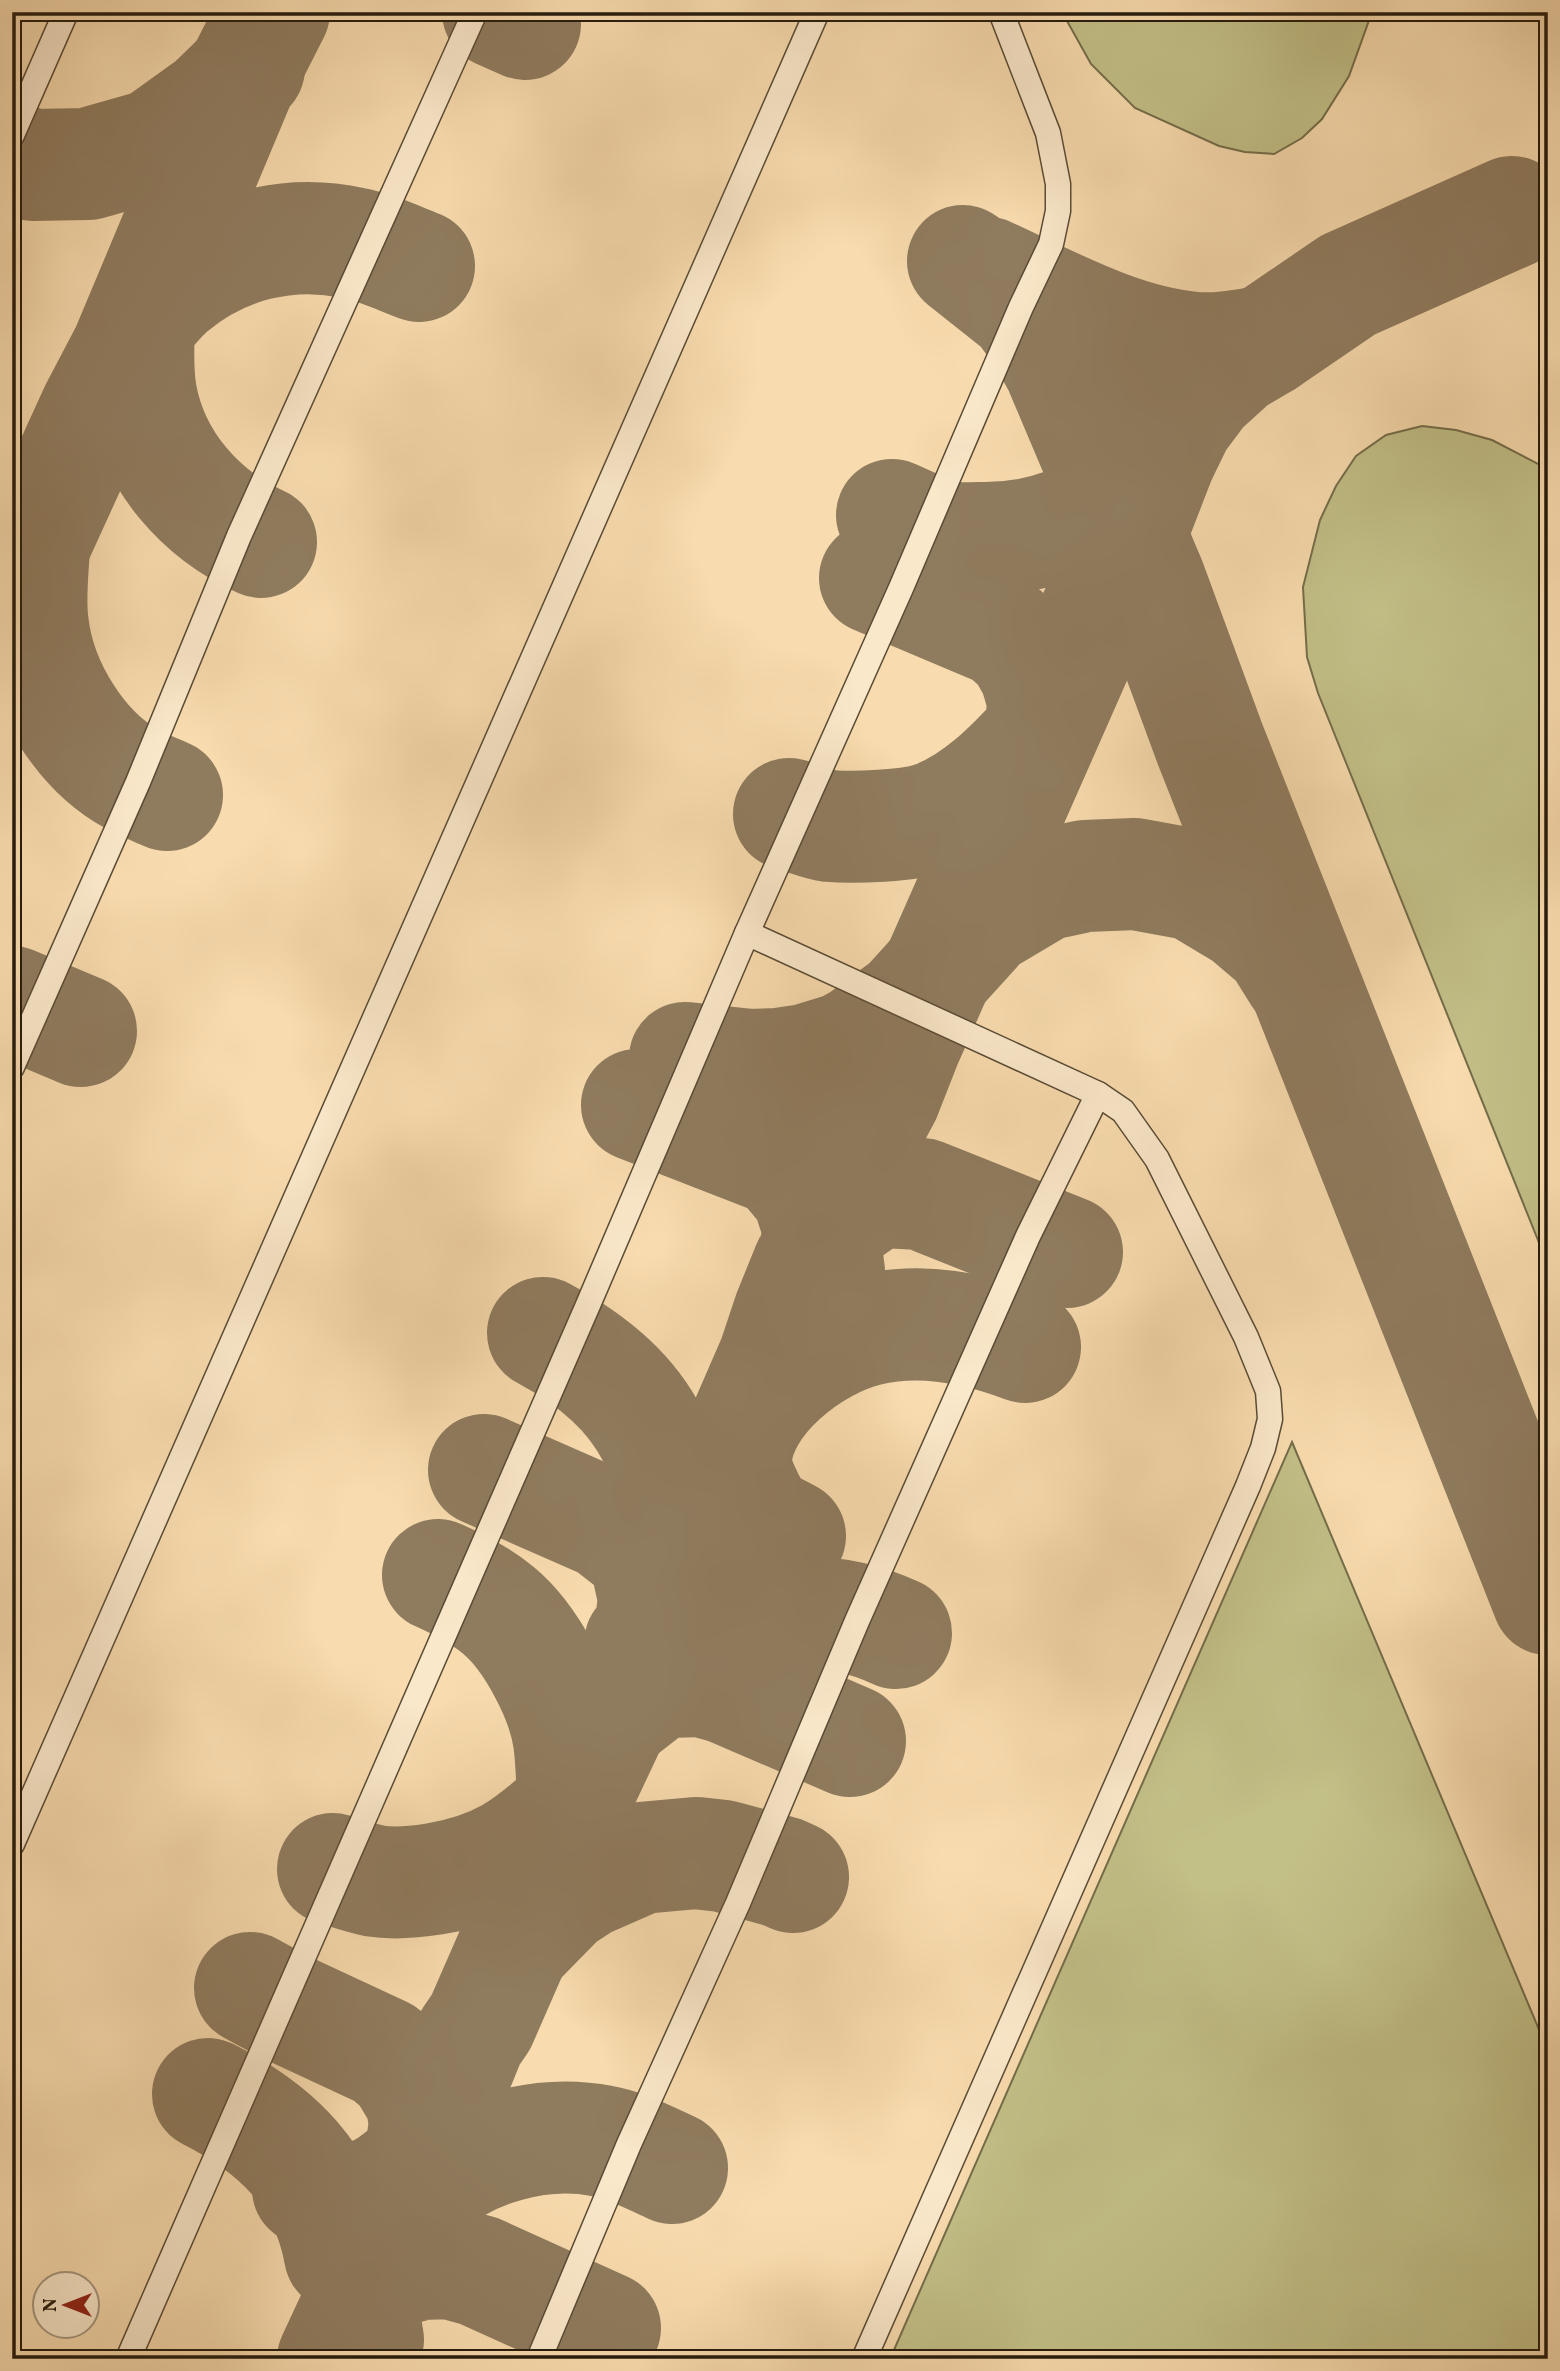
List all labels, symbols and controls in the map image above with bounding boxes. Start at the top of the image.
north arrow [32,2270,102,2340]
text: N [38,2298,64,2312]

